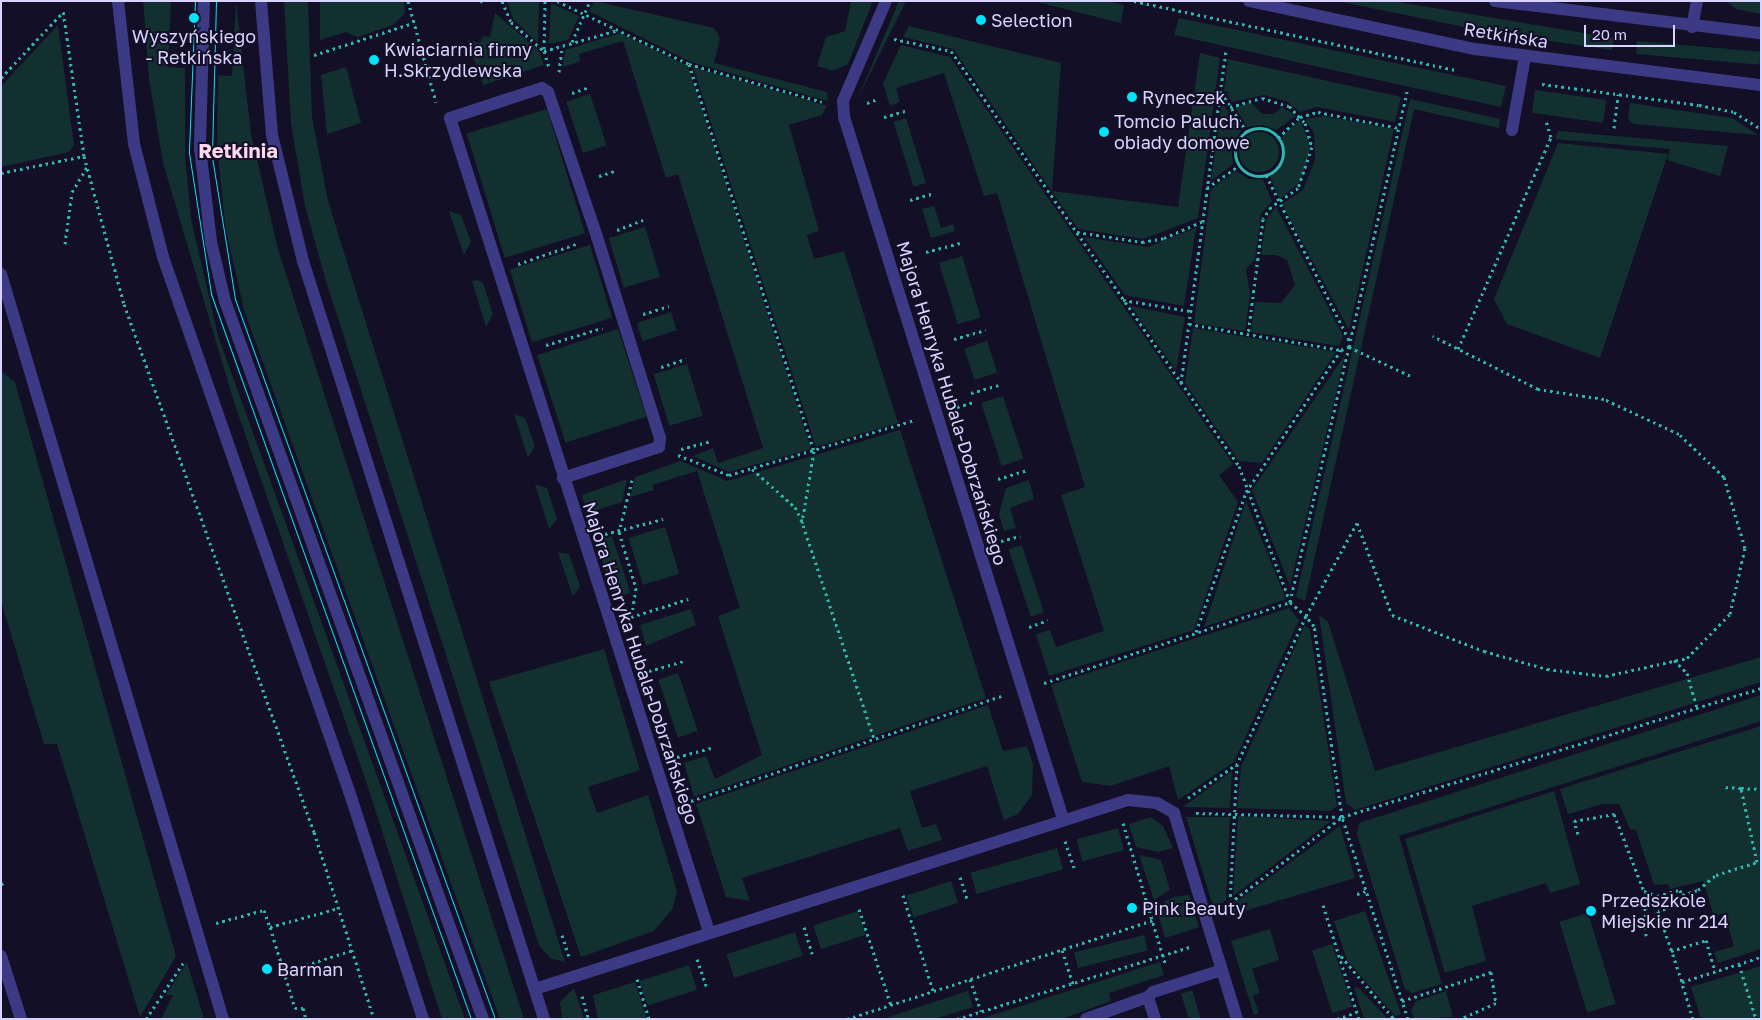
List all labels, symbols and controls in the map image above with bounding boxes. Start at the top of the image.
place label: Selection [991,9,1073,31]
marker: Wyszyńskiego - Retkińska [188,12,200,24]
marker: Selection [975,14,987,26]
scale bar [1587,15,1678,47]
street label: Retkińska [1462,18,1550,52]
text: 20 m [1592,25,1627,43]
place label: Wyszyńskiego - Retkińska [132,26,256,68]
place label: Kwiaciarnia firmy H.Skrzydlewska [384,39,532,82]
marker: Kwiaciarnia firmy H.Skrzydlewska [368,54,380,66]
place label: Ryneczek [1142,86,1225,108]
marker: Ryneczek [1126,91,1138,103]
place label: Tomcio Paluch obiady domowe [1114,111,1250,154]
marker: Tomcio Paluch obiady domowe [1098,126,1110,138]
district label: Retkinia [198,138,278,162]
street label: Majora Henryka Hubala-Dobrzańskiego [892,238,1012,568]
street label: Majora Henryka Hubala-Dobrzańskiego [579,499,703,827]
place label: Przedszkole Miejskie nr 214 [1601,890,1729,932]
place label: Pink Beauty [1142,897,1246,919]
marker: Pink Beauty [1126,902,1138,914]
marker: Przedszkole Miejskie nr 214 [1585,905,1597,917]
place label: Barman [277,958,343,980]
marker: Barman [261,963,273,975]

